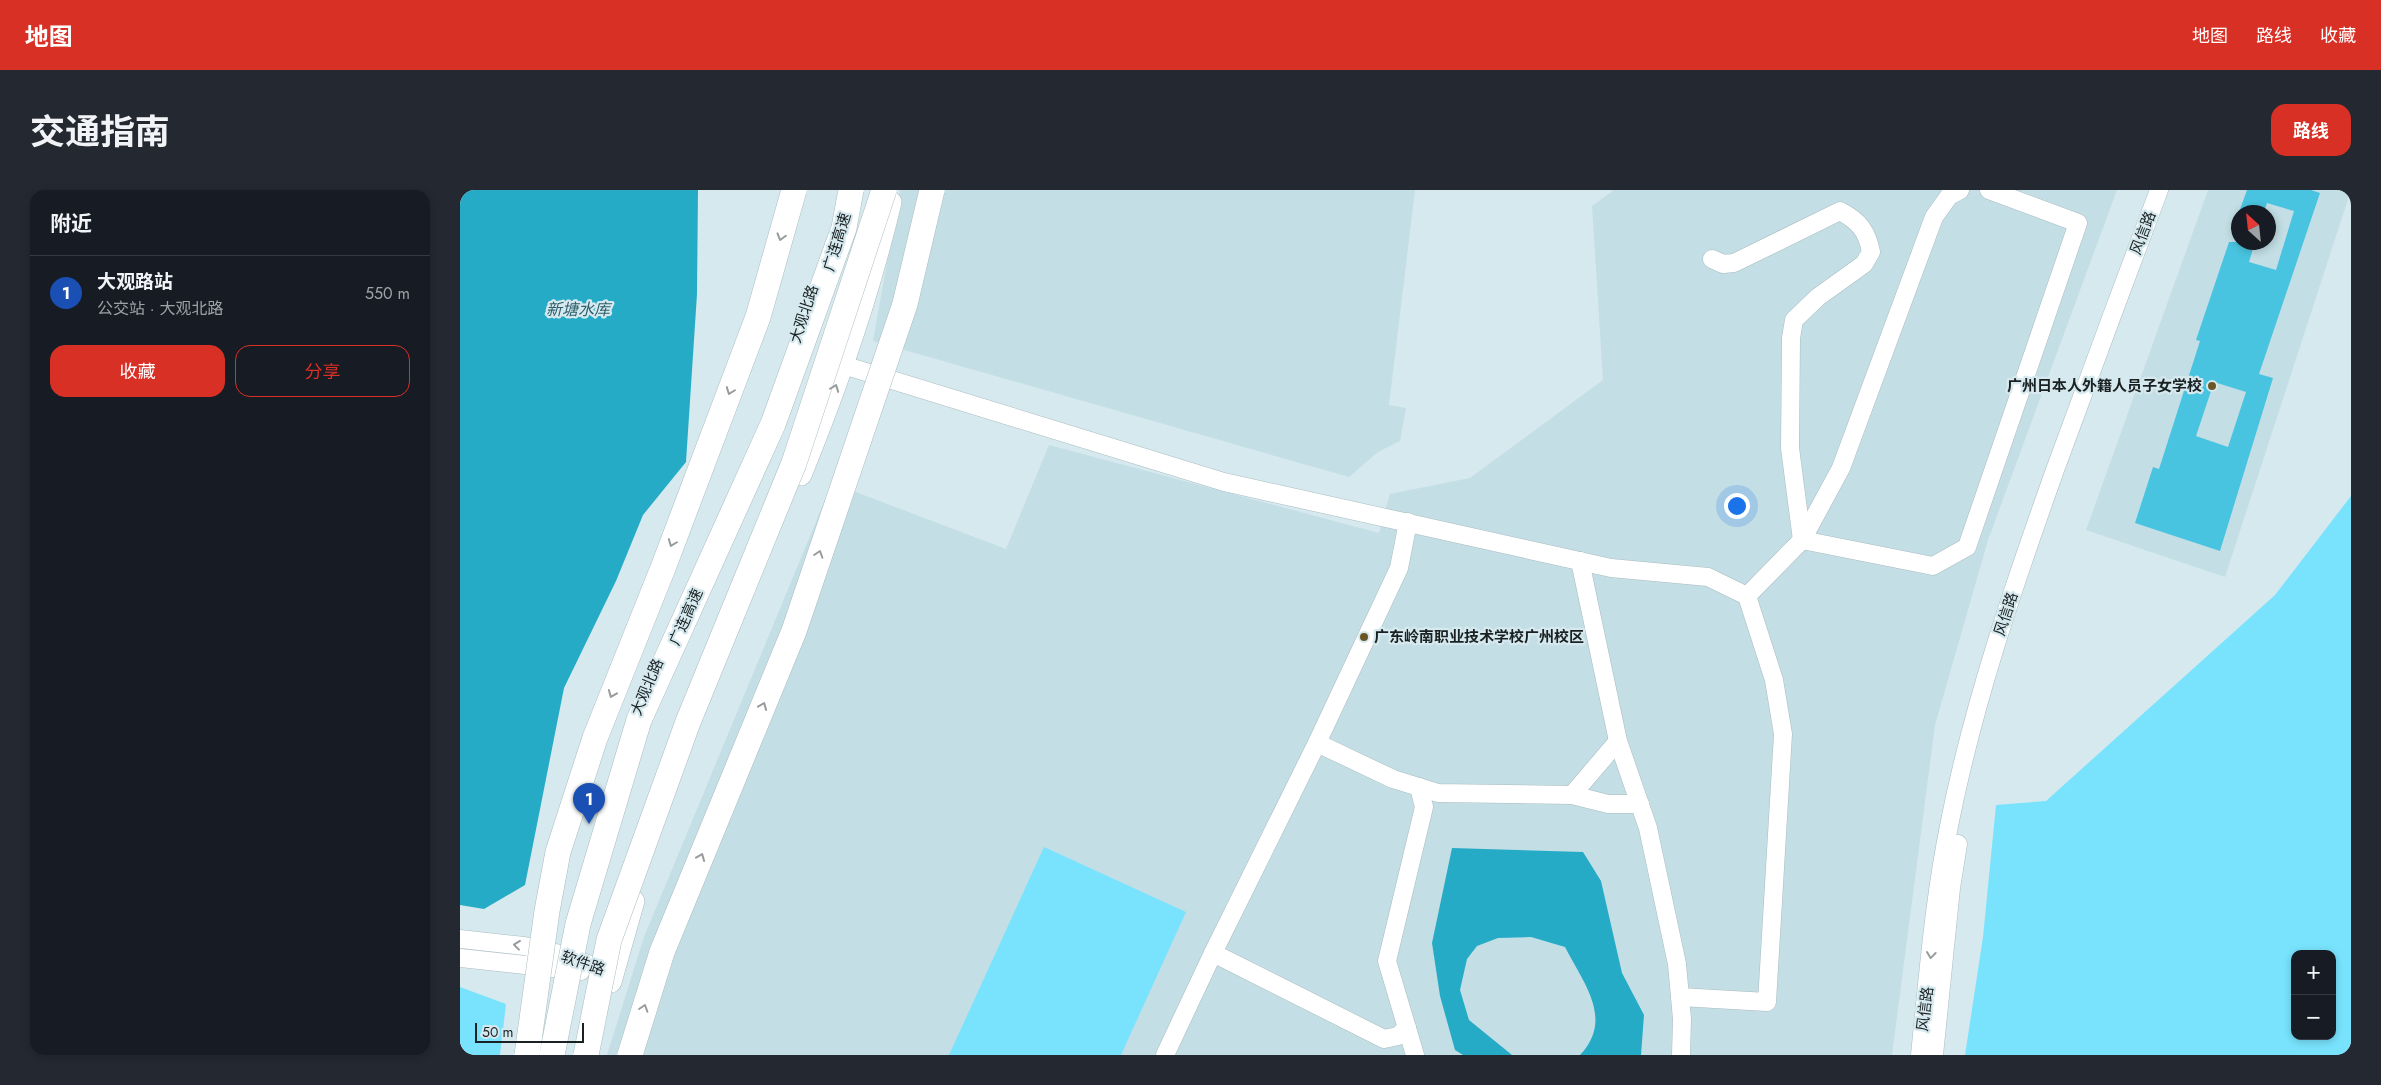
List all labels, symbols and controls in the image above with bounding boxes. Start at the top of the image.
text: 地图 [25,19,73,54]
text: 地图 [2192,23,2228,49]
text: 路线 [2256,23,2292,49]
text: 收藏 [2320,23,2356,49]
button: 路线 [2271,104,2351,156]
text: 交通指南 [30,107,170,157]
north arrow [2231,205,2276,250]
street label: 风信路 [2125,208,2161,258]
text: 附近 [50,209,92,239]
street label: 广连高速 [818,210,856,274]
one-way arrow [776,232,786,240]
text: 大观路站 [97,268,173,295]
text: 1 [62,282,70,305]
text: 550 m [365,282,410,305]
street label: 大观北路 [784,282,824,346]
text: 公交站 · 大观北路 [97,297,223,320]
water label: 新塘水库 [546,298,613,321]
button: 收藏 [50,345,225,397]
button: 分享 [235,345,410,397]
place label: 广州日本人外籍人员子女学校 [2007,375,2202,397]
marker: 广州日本人外籍人员子女学校 [2206,380,2218,392]
one-way arrow [829,384,839,393]
one-way arrow [726,386,736,395]
your location [1724,493,1750,519]
one-way arrow [668,538,678,547]
one-way arrow [814,550,824,559]
street label: 广连高速 [664,585,708,649]
street label: 风信路 [1989,589,2023,639]
place label: 广东岭南职业技术学校广州校区 [1374,626,1584,648]
marker: 广东岭南职业技术学校广州校区 [1358,631,1370,643]
street label: 大观北路 [625,655,669,719]
one-way arrow [608,689,618,698]
one-way arrow [757,702,767,711]
pin: 1 [573,783,605,824]
one-way arrow [696,853,706,861]
one-way arrow [512,940,520,951]
street label: 软件路 [558,945,608,981]
map controls [2291,950,2336,1040]
button: + [2291,950,2336,995]
one-way arrow [1926,952,1937,960]
street label: 风信路 [1911,985,1939,1033]
button: − [2291,995,2336,1040]
one-way arrow [638,1005,648,1013]
scale bar [475,1020,584,1043]
text: 50 m [482,1022,513,1042]

